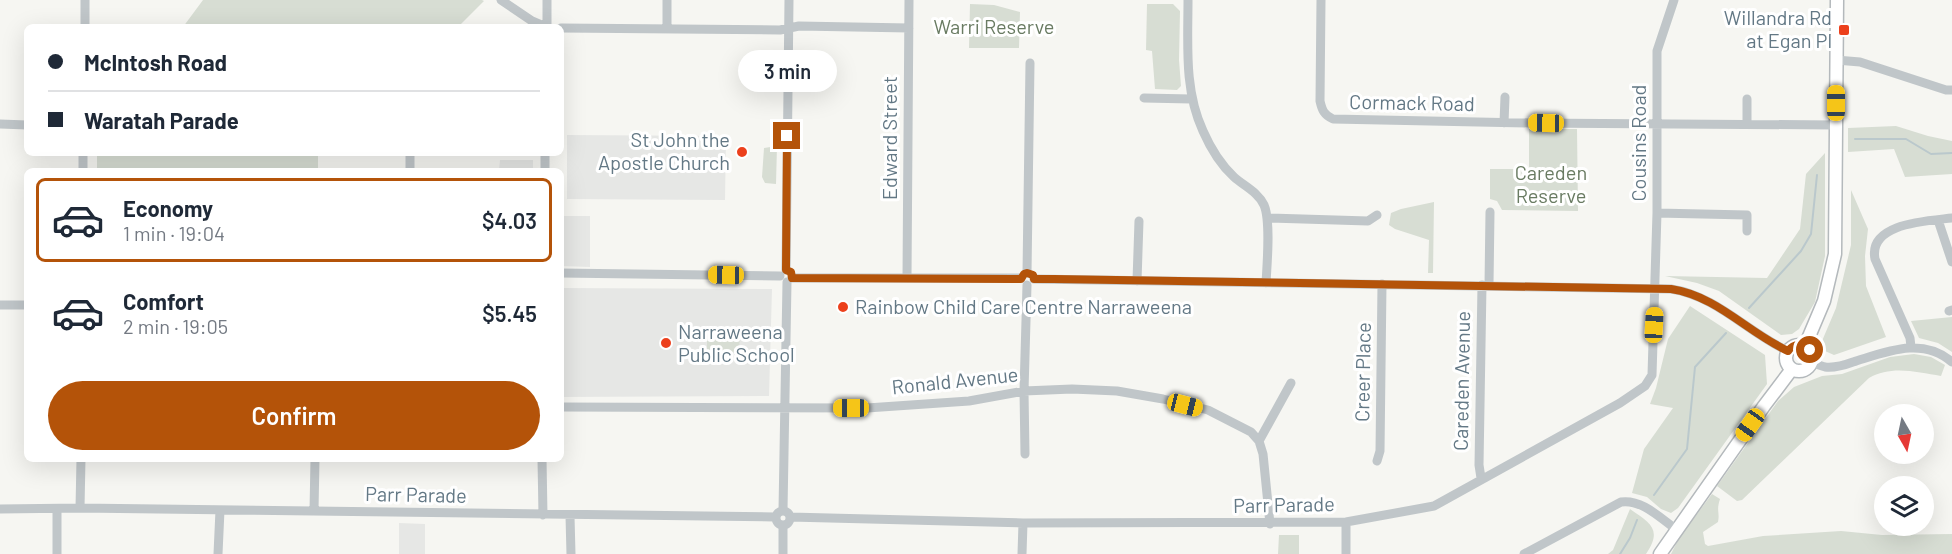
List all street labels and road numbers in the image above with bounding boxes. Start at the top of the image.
street label: Edward Street [877,76,901,200]
street label: Cousins Road [1626,84,1650,202]
street label: Cormack Road [1349,89,1475,115]
street label: Careden Avenue [1448,311,1474,451]
street label: Creer Place [1349,322,1375,422]
street label: Ronald Avenue [890,361,1019,399]
street label: Parr Parade [365,481,467,507]
street label: Parr Parade [1233,491,1335,517]

